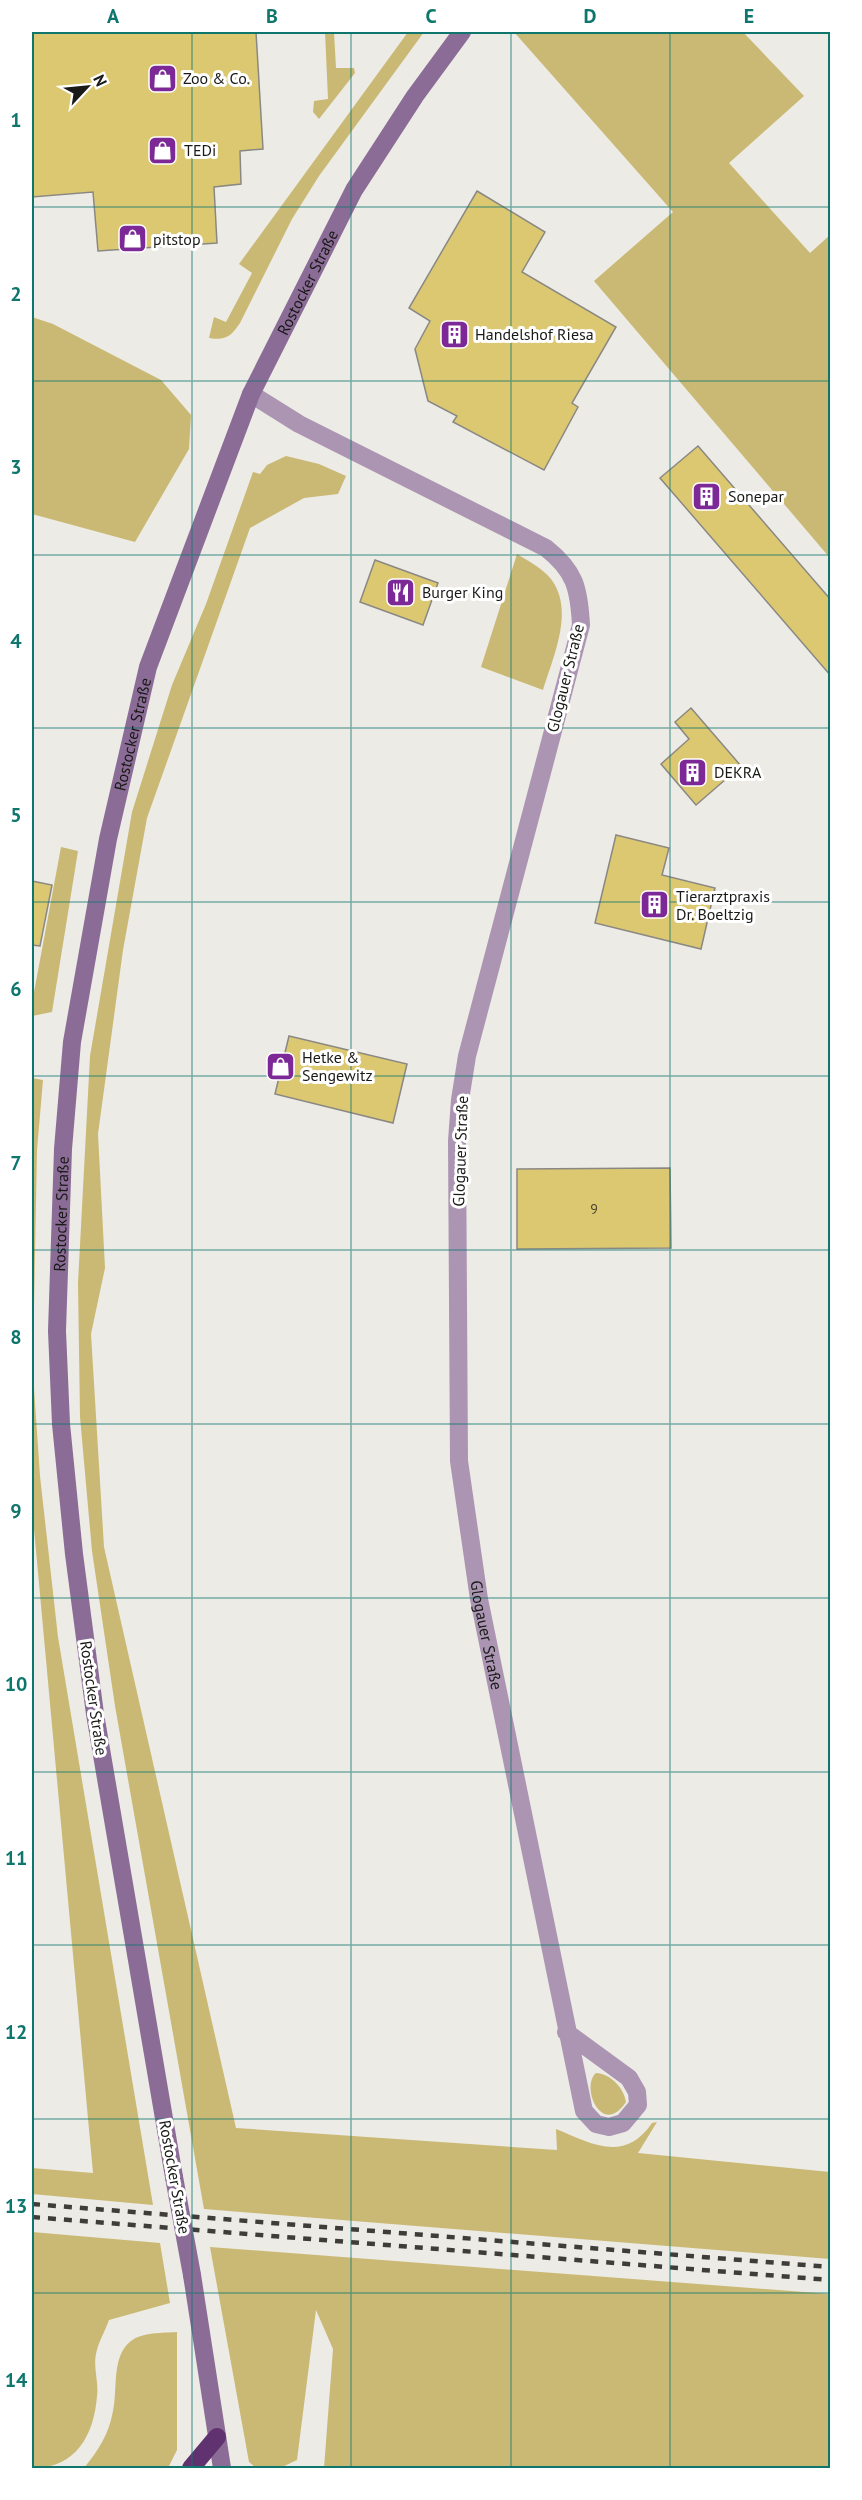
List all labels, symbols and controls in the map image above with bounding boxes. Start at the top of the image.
text: A [107,3,120,29]
text: B [266,3,278,29]
text: C [425,3,437,29]
text: D [584,3,597,29]
text: E [744,3,754,29]
north arrow [57,57,117,117]
shop icon: Zoo & Co. [146,62,178,94]
place label: Zoo & Co. [183,68,250,88]
text: N [89,71,112,90]
text: 1 [10,107,22,133]
shop icon: TEDi [147,134,179,166]
place label: TEDi [184,140,216,160]
shop icon: pitstop [116,223,148,255]
street label: Rostocker Straße [272,226,342,338]
place label: pitstop [153,229,201,249]
text: 2 [10,281,22,307]
building icon: Handelshof Riesa [438,318,470,350]
place label: Handelshof Riesa [475,324,594,344]
text: 3 [10,454,22,480]
building icon: Sonepar [691,480,723,512]
place label: Sonepar [728,486,785,506]
restaurant icon: Burger King [385,576,417,608]
place label: Burger King [422,582,503,602]
street label: Glogauer Straße [542,622,588,734]
text: 4 [10,628,22,654]
street label: Rostocker Straße [110,676,155,793]
building icon: DEKRA [677,756,709,788]
place label: DEKRA [714,762,762,782]
text: 5 [10,802,22,828]
place label: Tierarztpraxis Dr. Boeltzig [676,886,770,924]
building icon: Tierarztpraxis Dr. Boeltzig [639,889,671,921]
text: 6 [10,976,22,1002]
place label: Hetke & Sengewitz [302,1047,373,1085]
shop icon: Hetke & Sengewitz [265,1050,297,1082]
street label: Glogauer Straße [448,1095,472,1207]
text: 7 [10,1150,22,1176]
street label: Rostocker Straße [49,1156,73,1272]
house number: 9 [590,1200,598,1218]
text: 8 [10,1324,22,1350]
text: 9 [10,1498,22,1524]
street label: Glogauer Straße [466,1579,507,1691]
street label: Rostocker Straße [76,1640,112,1756]
text: 10 [5,1671,27,1697]
text: 11 [5,1845,27,1871]
text: 12 [5,2019,27,2045]
street label: Rostocker Straße [155,2118,195,2236]
text: 13 [5,2193,27,2219]
text: 14 [5,2367,28,2393]

